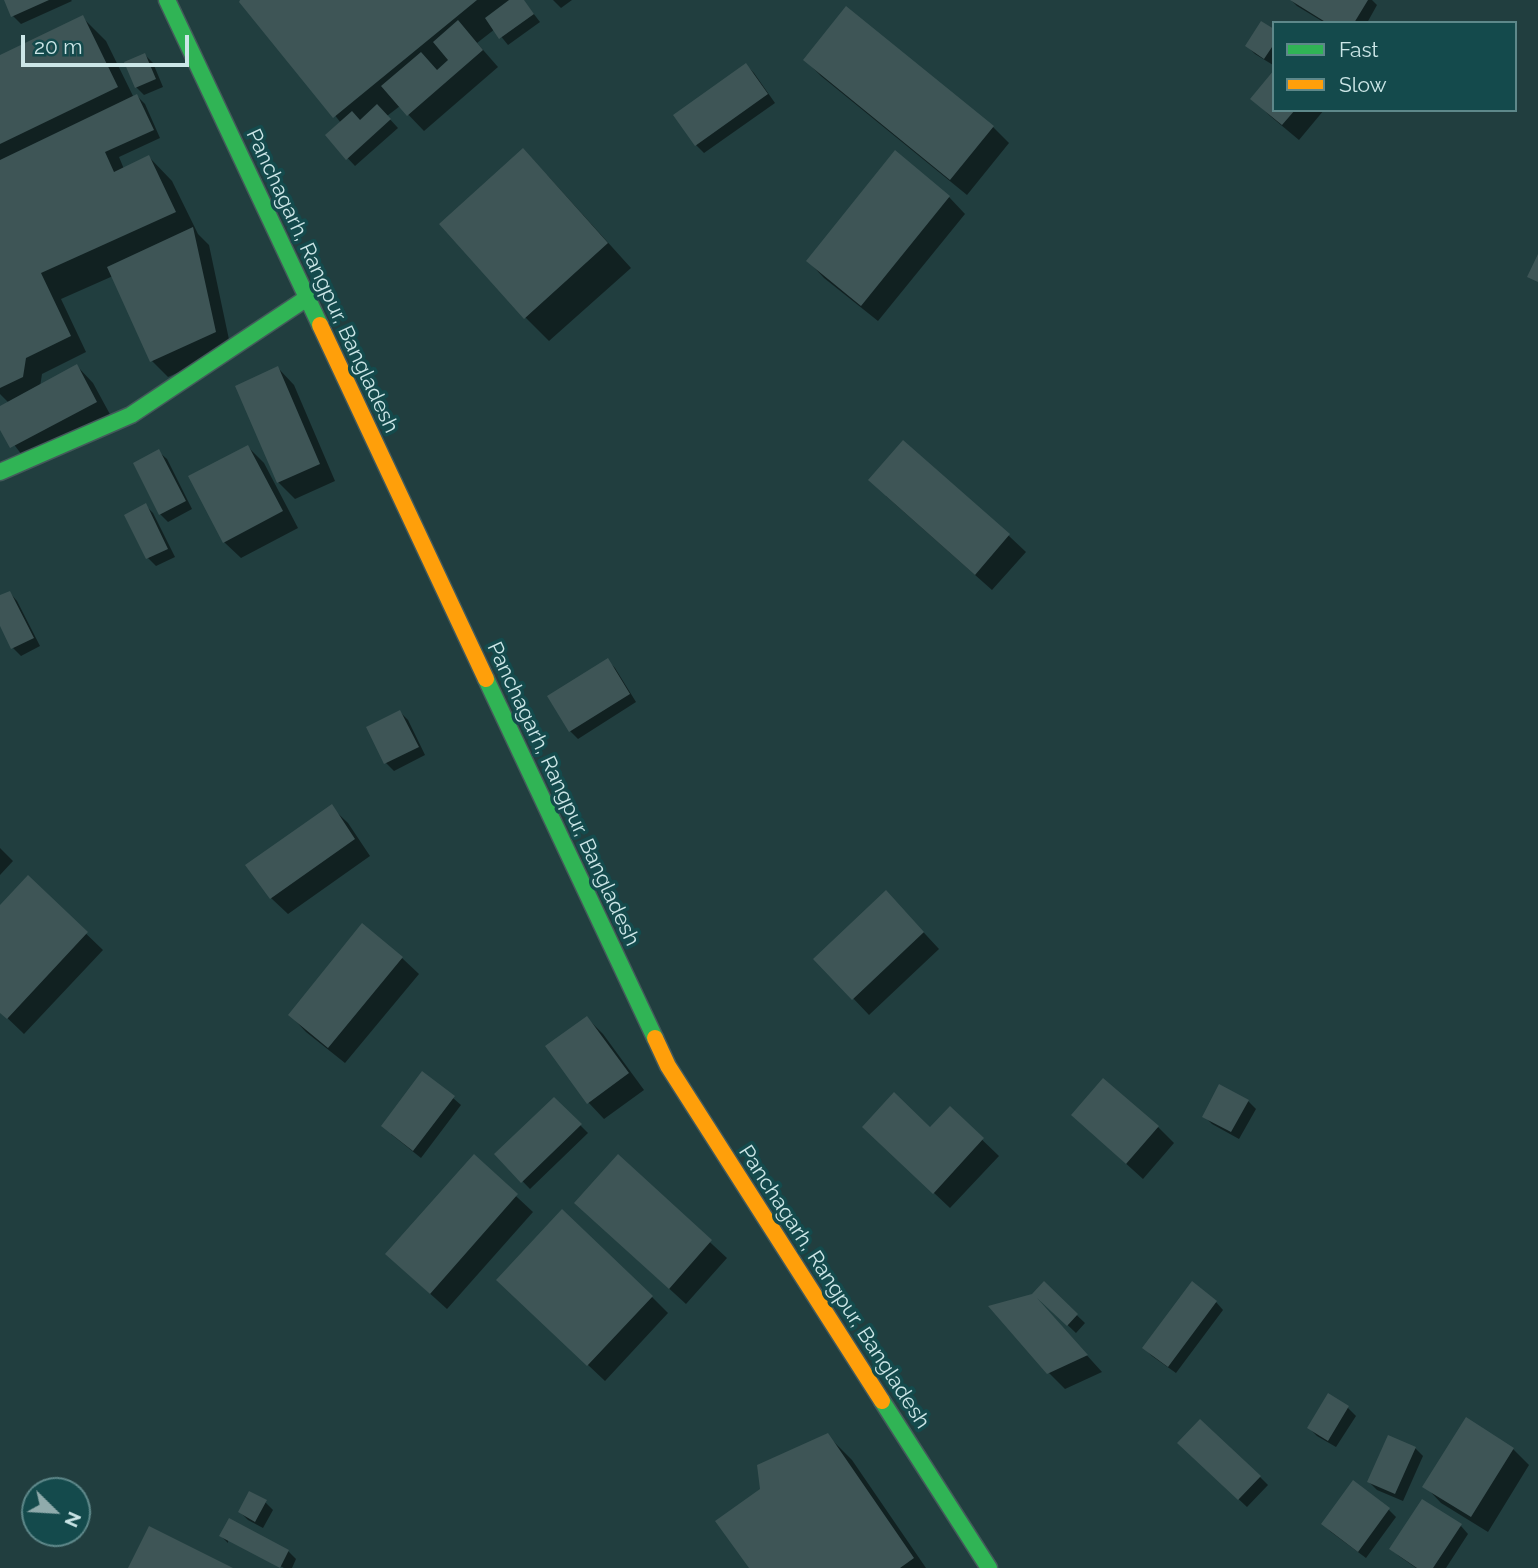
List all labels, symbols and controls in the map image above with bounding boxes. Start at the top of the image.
scale bar [24,21,192,65]
legend [1272,21,1517,112]
text: 20 m [34,34,82,59]
text: Fast [1339,37,1379,62]
text: Slow [1339,72,1387,97]
street label: Panchagarh, Rangpur, Bangladesh [240,125,404,437]
street label: Panchagarh, Rangpur, Bangladesh [481,638,645,950]
street label: Panchagarh, Rangpur, Bangladesh [733,1141,935,1433]
north arrow [21,1477,91,1547]
text: N [60,1509,86,1531]

